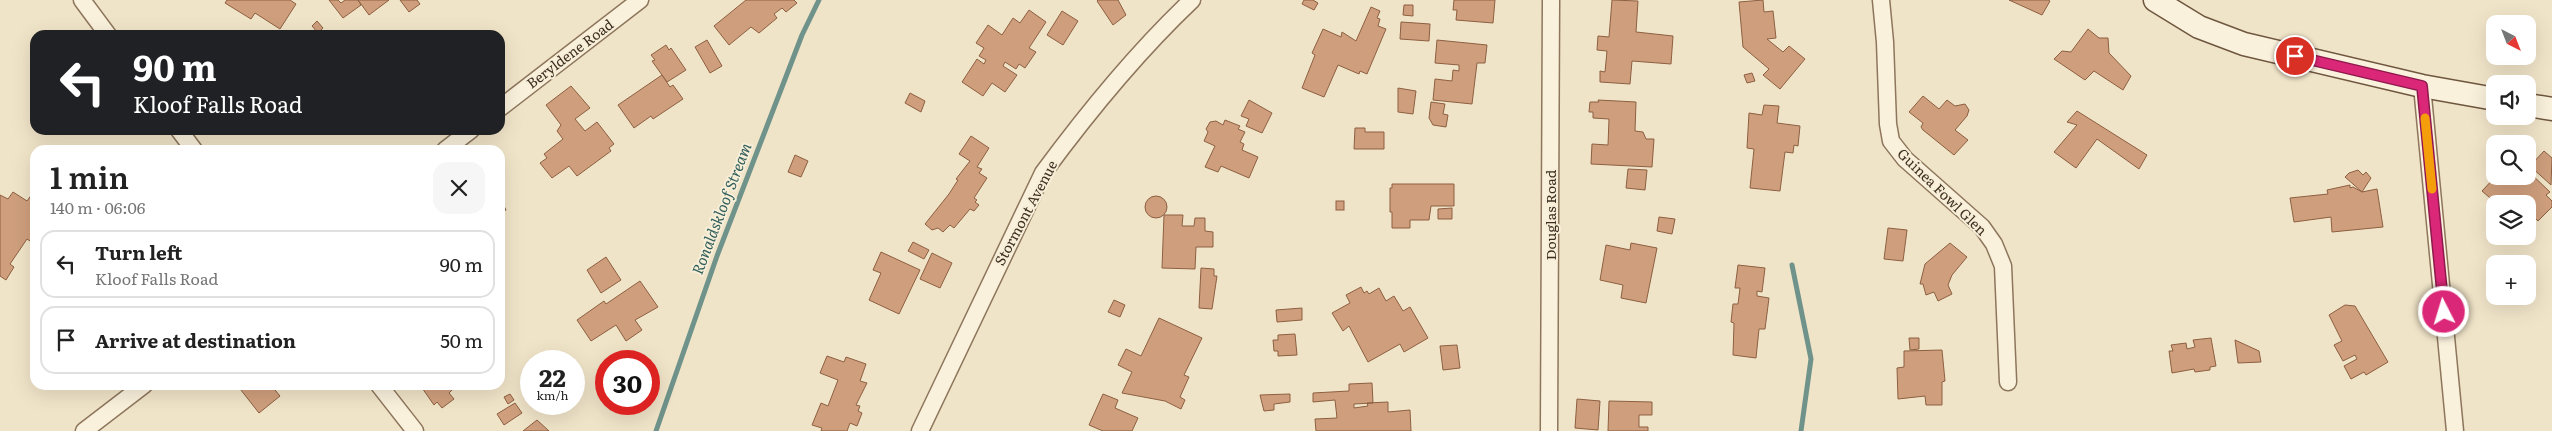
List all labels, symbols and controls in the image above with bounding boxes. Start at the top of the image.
street label: Beryldene Road [522,14,617,92]
north arrow [2486,15,2536,65]
map controls [2486,15,2536,305]
pin [2274,35,2316,77]
text: 90 m [133,40,217,92]
icon: arrive [2281,42,2309,70]
icon: left [50,50,115,115]
button: sound [2486,75,2536,125]
text: Kloof Falls Road [133,87,302,120]
button: search [2486,135,2536,185]
water label: Ronaldskloof Stream [685,139,756,278]
street label: Guinea Fowl Glen [1893,143,1992,239]
text: 1 min [50,154,129,198]
street label: Stormont Avenue [989,156,1061,269]
button: close [433,162,485,214]
street label: Douglas Road [1540,169,1560,260]
text: 140 m · 06:06 [50,195,145,219]
button: layers [2486,195,2536,245]
text: Turn left [95,238,182,266]
icon: left [52,250,80,278]
text: 90 m [440,250,483,278]
button: + [2486,255,2536,305]
text: Kloof Falls Road [95,266,218,290]
position arrow [2417,285,2469,337]
icon: arrive [52,326,80,354]
text: Arrive at destination [95,326,296,354]
text: 50 m [440,326,483,354]
speed limit sign: 30 [595,350,660,415]
text: 22 [539,358,566,395]
text: km/h [537,386,568,404]

